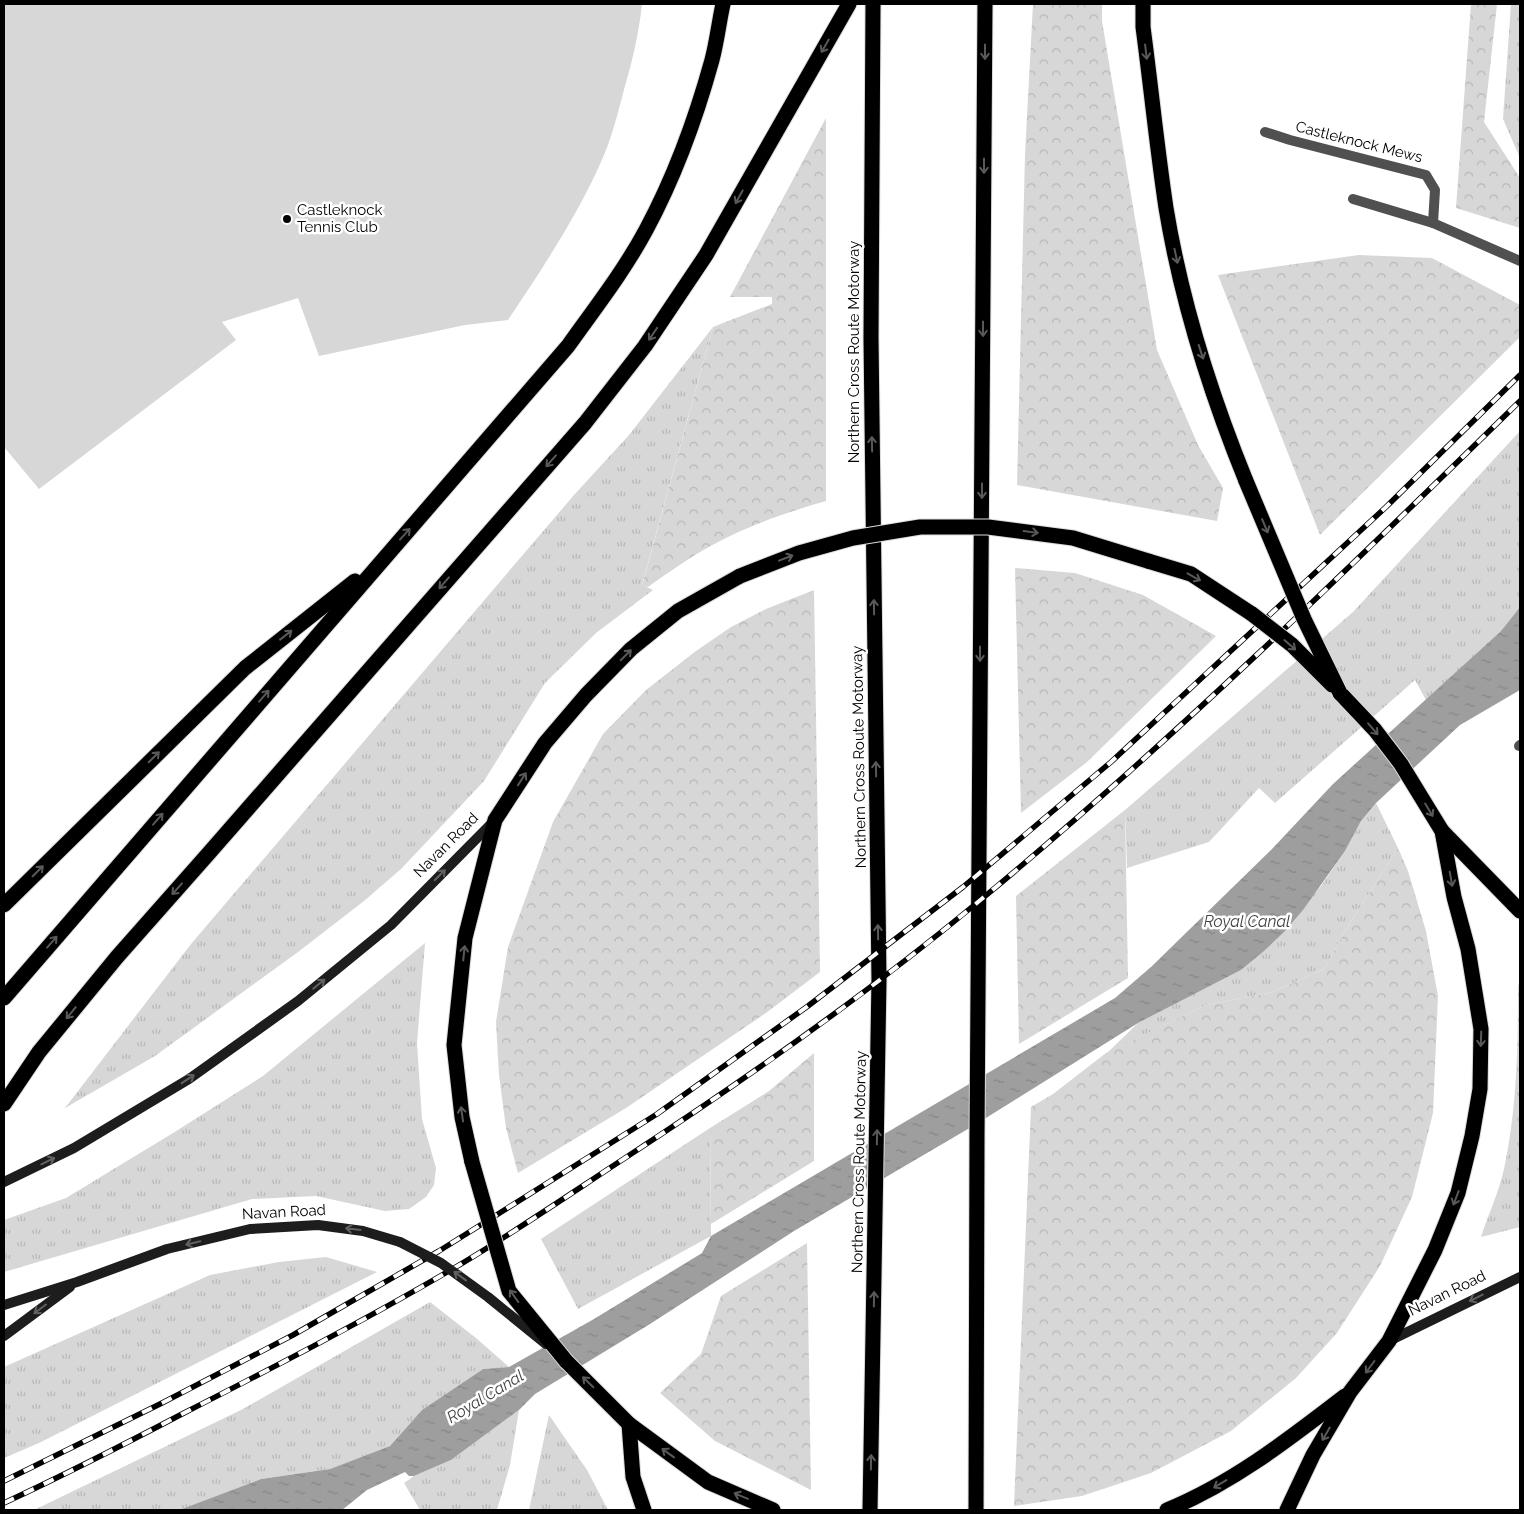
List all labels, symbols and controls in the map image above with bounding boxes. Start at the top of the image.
one-way arrow [819,38,829,53]
one-way arrow [980,44,989,60]
one-way arrow [1142,44,1152,60]
street label: Castleknock Mews [1294,118,1424,166]
one-way arrow [979,158,989,174]
one-way arrow [733,189,743,203]
place label: Castleknock Tennis Club [297,201,382,236]
marker: Castleknock Tennis Club [281,213,293,225]
street label: Northern Cross Route Motorway [845,241,863,463]
one-way arrow [1172,248,1182,264]
one-way arrow [978,320,988,336]
one-way arrow [648,327,658,341]
one-way arrow [1197,343,1207,359]
one-way arrow [867,436,877,452]
one-way arrow [546,454,557,467]
one-way arrow [977,483,986,499]
one-way arrow [1260,518,1270,533]
one-way arrow [399,527,411,540]
one-way arrow [1023,528,1039,538]
one-way arrow [777,553,793,562]
one-way arrow [1186,572,1201,582]
one-way arrow [438,577,450,590]
one-way arrow [869,599,879,615]
one-way arrow [279,629,292,640]
one-way arrow [1283,639,1296,650]
one-way arrow [975,645,985,661]
street label: Northern Cross Route Motorway [848,646,870,868]
one-way arrow [620,649,632,661]
one-way arrow [258,690,269,703]
one-way arrow [1367,722,1379,735]
one-way arrow [148,751,161,763]
one-way arrow [871,761,881,778]
one-way arrow [517,773,527,787]
one-way arrow [1425,802,1435,816]
street label: Navan Road [410,809,482,881]
one-way arrow [152,813,163,826]
one-way arrow [32,865,45,877]
one-way arrow [434,869,446,882]
one-way arrow [1447,871,1456,887]
one-way arrow [171,883,183,896]
water label: Royal Canal [1204,912,1290,931]
one-way arrow [873,924,883,940]
one-way arrow [46,936,57,949]
one-way arrow [459,945,469,961]
one-way arrow [313,978,326,989]
one-way arrow [66,1006,77,1019]
one-way arrow [1476,1030,1486,1046]
street label: Northern Cross Route Motorway [848,1051,870,1273]
one-way arrow [181,1074,195,1085]
one-way arrow [457,1106,467,1122]
one-way arrow [872,1129,881,1145]
one-way arrow [40,1156,55,1165]
one-way arrow [1451,1190,1460,1206]
street label: Navan Road [242,1201,326,1223]
one-way arrow [346,1224,362,1234]
one-way arrow [185,1239,201,1248]
street label: Navan Road [1405,1267,1489,1319]
one-way arrow [453,1271,467,1281]
one-way arrow [508,1290,519,1303]
one-way arrow [869,1291,879,1308]
one-way arrow [1469,1293,1484,1303]
one-way arrow [34,1304,47,1315]
one-way arrow [1365,1360,1375,1374]
water label: Royal Canal [443,1366,527,1427]
one-way arrow [582,1375,594,1388]
one-way arrow [1320,1427,1330,1441]
one-way arrow [661,1448,675,1458]
one-way arrow [866,1454,876,1470]
one-way arrow [1214,1479,1228,1489]
one-way arrow [733,1490,748,1499]

